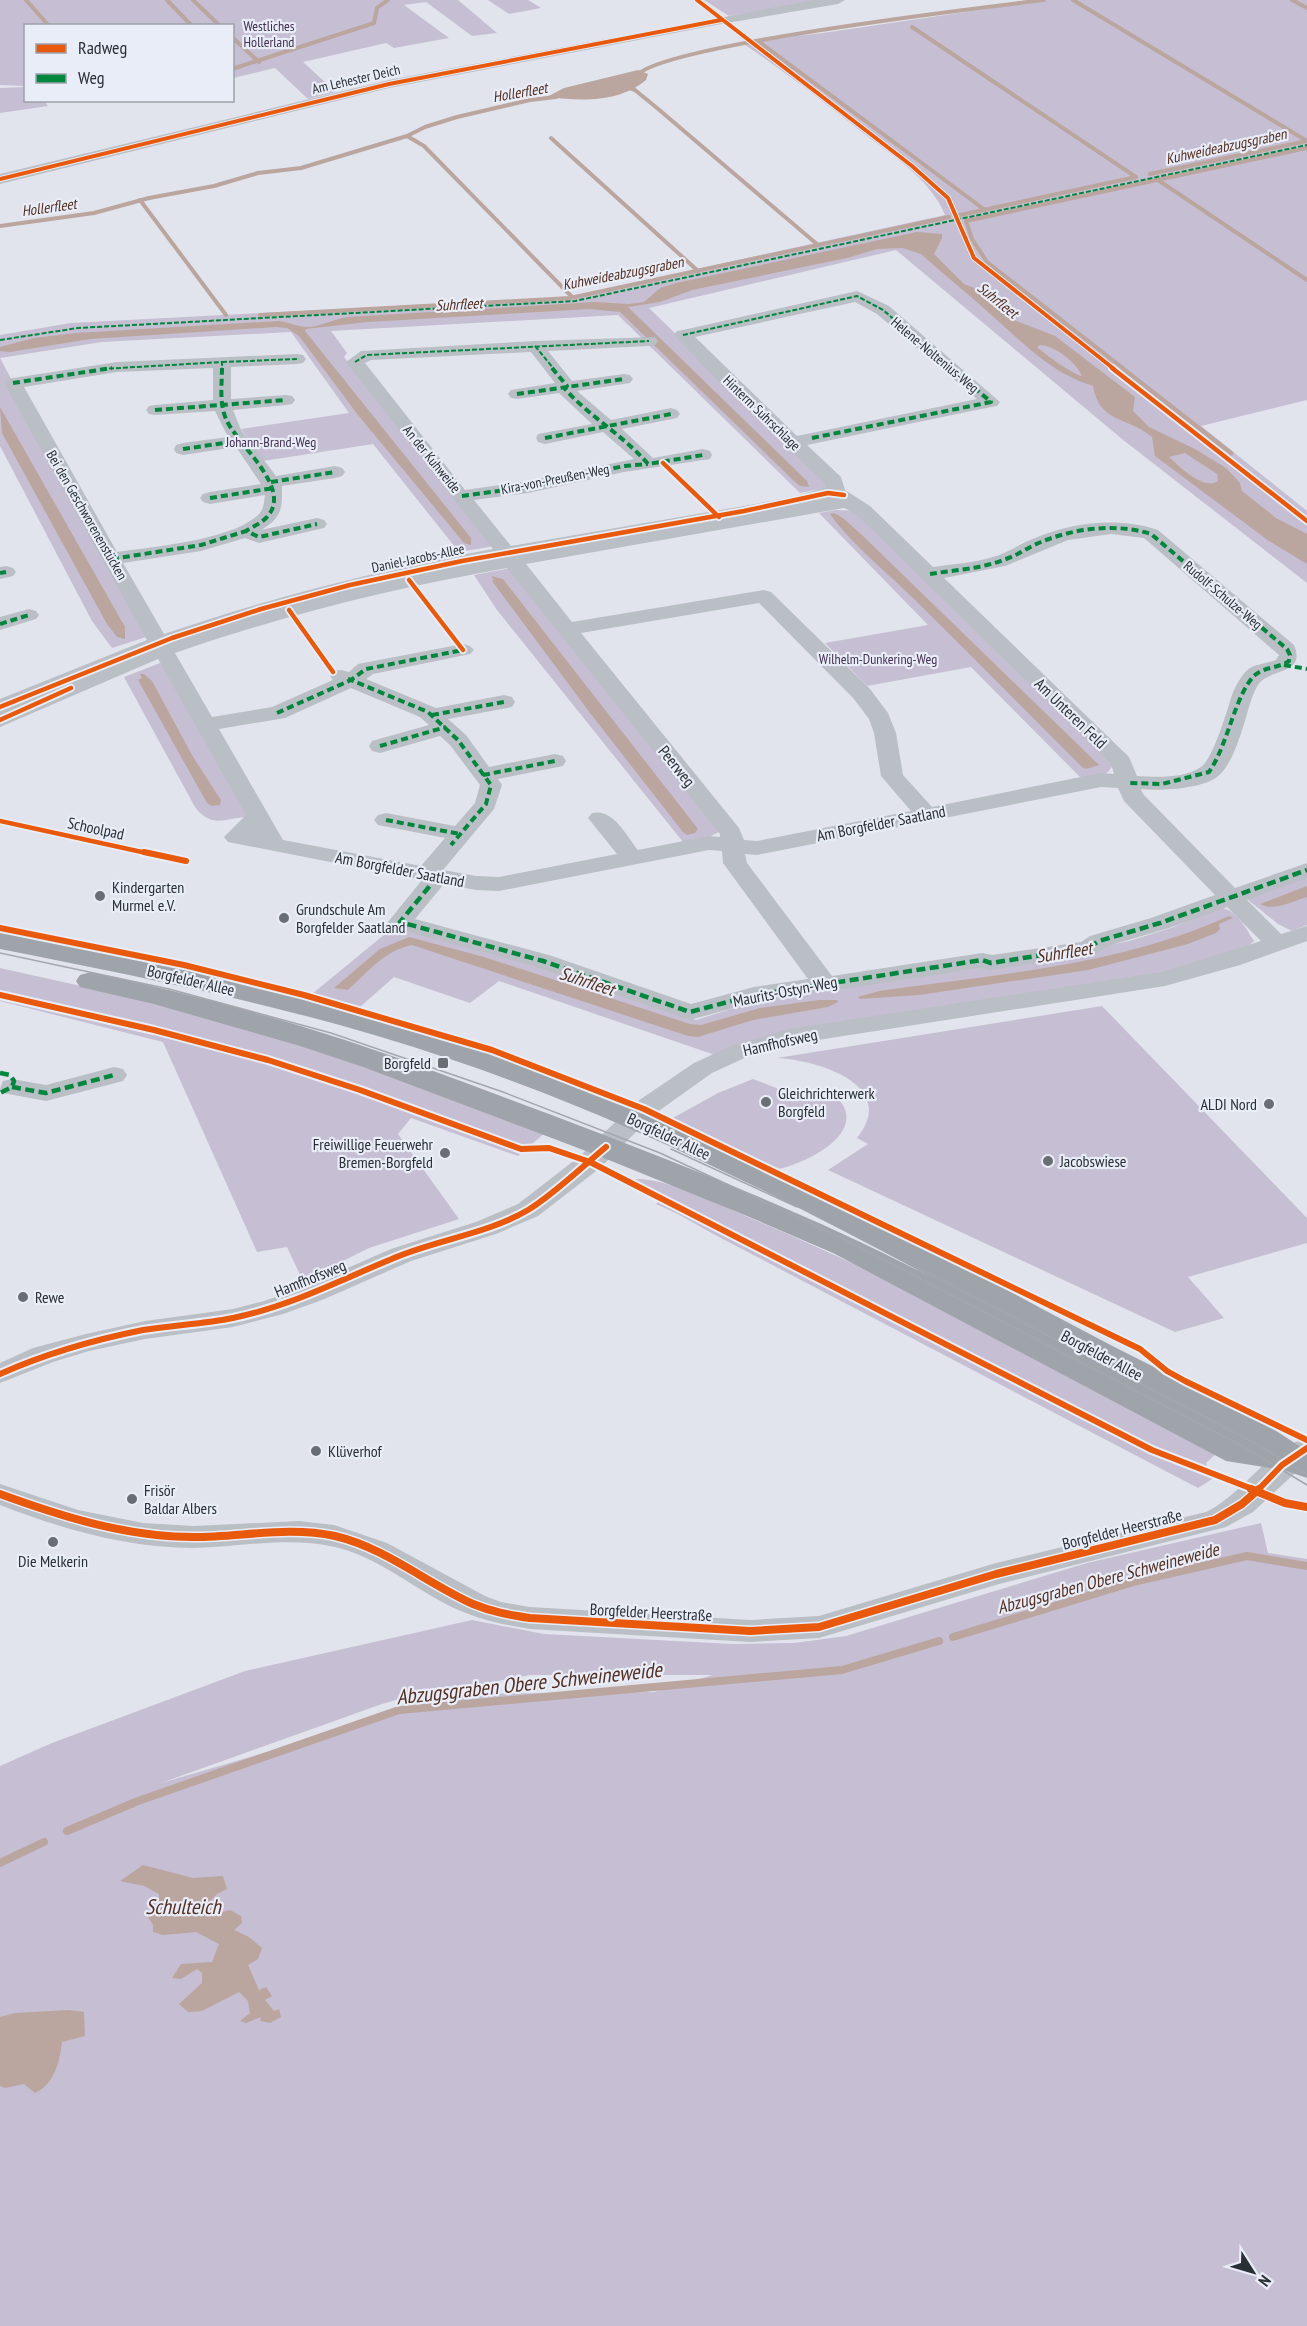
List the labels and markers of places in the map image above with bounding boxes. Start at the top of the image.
place label: Kindergarten Murmel e.V. [112,877,184,915]
marker: Kindergarten Murmel e.V. [93,889,107,903]
place label: Grundschule Am Borgfelder Saatland [296,899,406,937]
marker: Grundschule Am Borgfelder Saatland [277,911,291,925]
place label: Borgfeld [384,1053,431,1073]
marker: Borgfeld [436,1056,450,1070]
place label: Gleichrichterwerk Borgfeld [778,1083,876,1121]
place label: ALDI Nord [1200,1094,1257,1114]
marker: Gleichrichterwerk Borgfeld [759,1095,773,1109]
marker: ALDI Nord [1262,1097,1276,1111]
place label: Freiwillige Feuerwehr Bremen-Borgfeld [313,1134,434,1172]
marker: Freiwillige Feuerwehr Bremen-Borgfeld [438,1146,452,1160]
place label: Jacobswiese [1059,1151,1126,1171]
marker: Jacobswiese [1041,1154,1055,1168]
place label: Rewe [35,1287,64,1307]
marker: Rewe [16,1290,30,1304]
place label: Klüverhof [328,1441,383,1461]
marker: Klüverhof [309,1444,323,1458]
place label: Frisör Baldar Albers [144,1480,217,1518]
marker: Frisör Baldar Albers [125,1492,139,1506]
marker: Die Melkerin [46,1535,60,1549]
place label: Die Melkerin [18,1551,88,1571]

